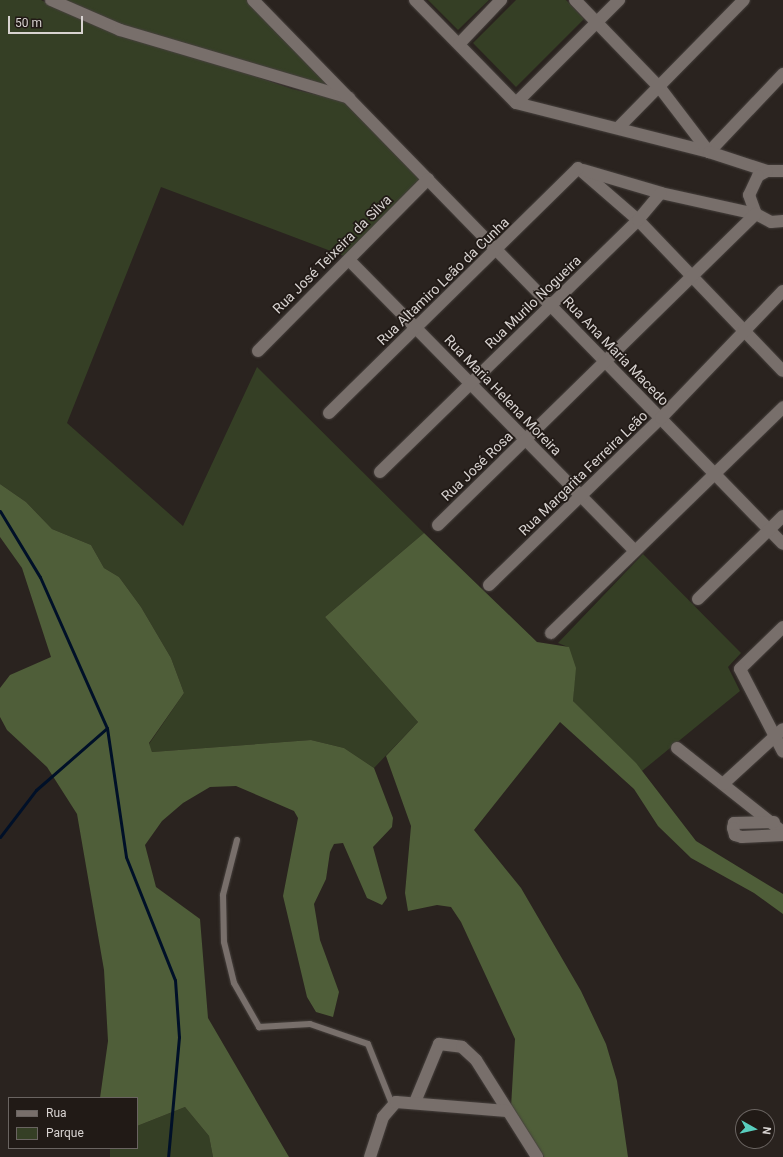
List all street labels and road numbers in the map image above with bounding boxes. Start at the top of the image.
street label: Rua José Teixeira da Silva [269,191,395,317]
street label: Rua Altamiro Leão da Cunha [374,214,512,348]
street label: Rua Murilo Nogueira [482,252,584,352]
street label: Rua Ana Maria Macedo [560,293,672,409]
street label: Rua Maria Helena Moreira [441,331,565,459]
street label: Rua Margarita Ferreira Leão [515,407,651,539]
street label: Rua José Rosa [438,428,516,504]

